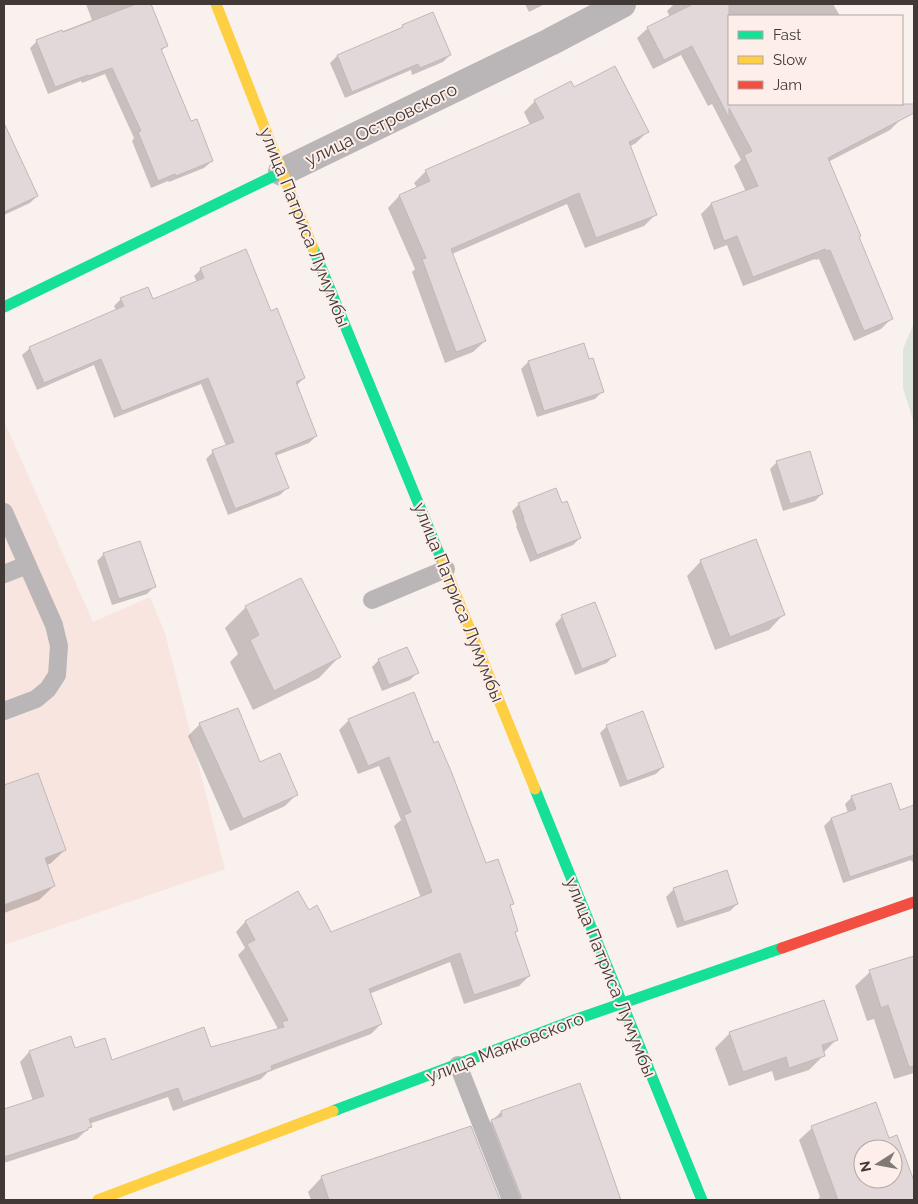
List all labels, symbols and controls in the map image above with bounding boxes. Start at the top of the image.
legend [728,15,903,105]
text: Fast [773,26,801,44]
text: Slow [773,51,807,69]
text: Jam [773,76,802,94]
street label: улица Островского [302,78,461,170]
street label: улица Патриса Лумумбы [255,124,355,330]
street label: улица Патриса Лумумбы [409,499,509,705]
street label: улица Патриса Лумумбы [561,874,661,1080]
street label: улица Маяковского [423,1007,587,1087]
north arrow [853,1139,903,1189]
text: N [856,1160,874,1173]

